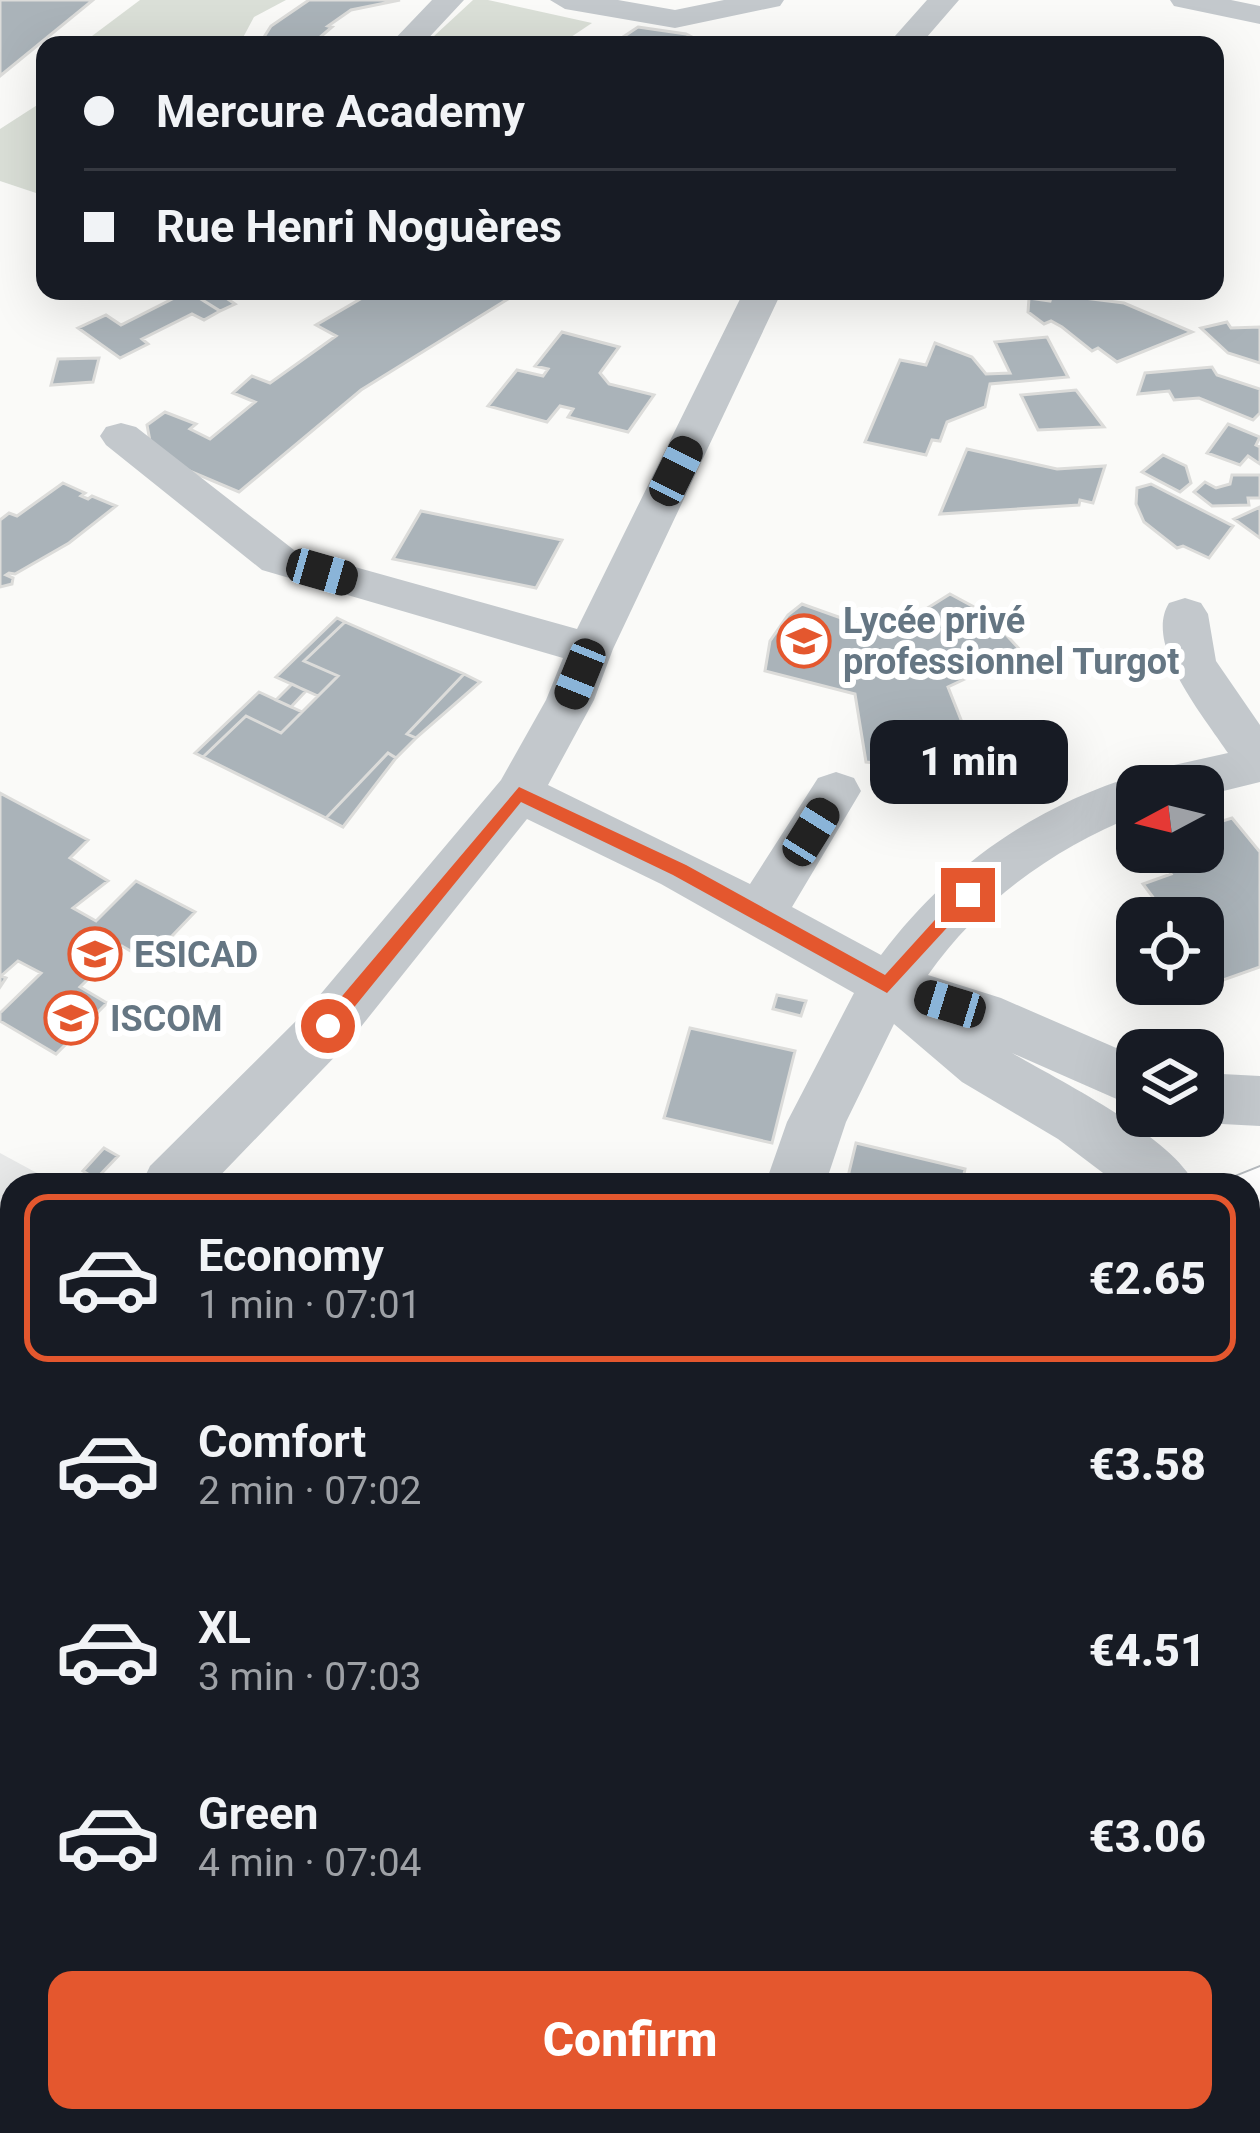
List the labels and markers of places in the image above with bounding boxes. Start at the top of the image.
place label: Lycée privé professionnel Turgot [843,600,1179,683]
school or university icon: Lycée privé professionnel Turgot [776,613,832,669]
school or university icon: ESICAD [67,926,123,982]
place label: ESICAD [134,934,258,976]
school or university icon: ISCOM [43,990,99,1046]
place label: ISCOM [110,998,223,1040]

